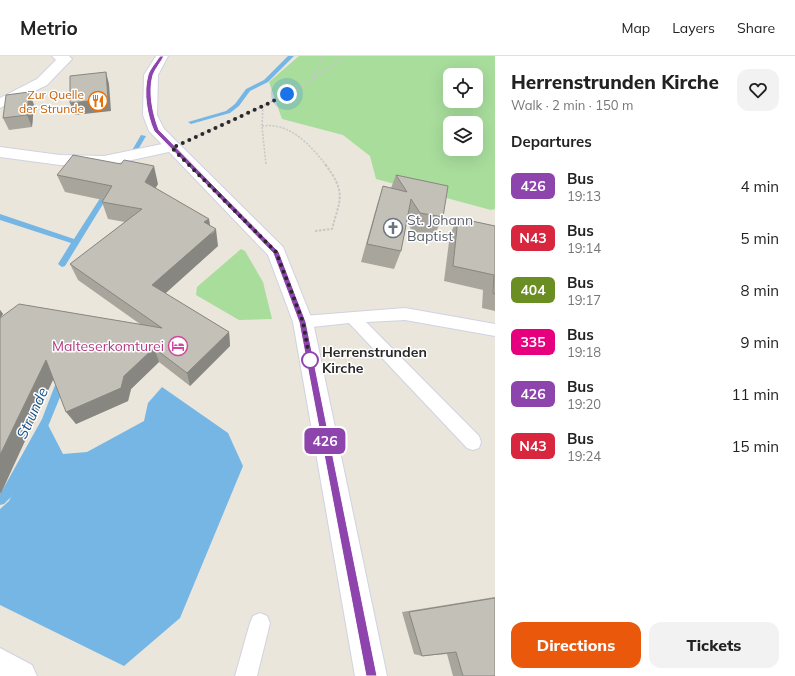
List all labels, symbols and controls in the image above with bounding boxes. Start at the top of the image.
text: Metrio [20,16,78,40]
text: Map [621,19,650,37]
text: Layers [672,19,715,37]
text: Share [737,19,775,37]
map controls [443,68,483,156]
button: locate [443,68,483,108]
button: heart [737,69,779,111]
text: Herrenstrunden Kirche [511,70,719,94]
your location [277,84,297,104]
place label: Zur Quelle der Strunde [19,87,84,116]
restaurant icon: Zur Quelle der Strunde [87,90,109,112]
text: Walk · 2 min · 150 m [511,97,633,113]
button: layers [443,116,483,156]
text: Departures [511,132,592,151]
text: Bus [567,169,594,188]
text: 426 [520,177,546,195]
text: 4 min [741,177,779,196]
text: 19:13 [567,188,601,204]
place label: St. Johann Baptist [407,211,473,245]
church icon: St. Johann Baptist [382,217,404,239]
text: Bus [567,221,594,240]
text: N43 [519,229,547,247]
text: 5 min [741,229,779,248]
text: 19:14 [567,240,601,256]
text: Bus [567,273,594,292]
text: 404 [520,281,546,299]
text: 8 min [741,281,779,300]
text: 19:17 [567,292,601,308]
text: Bus [567,325,594,344]
text: 335 [520,333,546,351]
text: 9 min [741,333,779,352]
hotel icon: Malteserkomturei [167,335,189,357]
place label: Malteserkomturei [52,337,164,355]
place label: Herrenstrunden Kirche [322,343,427,377]
text: 19:18 [567,344,601,360]
marker: Herrenstrunden Kirche [301,351,319,369]
text: Bus [567,377,594,396]
water label: Strunde [12,384,52,442]
text: 426 [520,385,546,403]
text: 11 min [732,385,779,404]
text: 19:20 [567,396,601,412]
line badge: 426 [302,428,348,454]
text: Bus [567,429,594,448]
text: 426 [312,432,338,450]
text: N43 [519,437,547,455]
text: 15 min [732,437,779,456]
text: 19:24 [567,448,601,464]
button: Directions [511,622,641,668]
button: Tickets [649,622,779,668]

